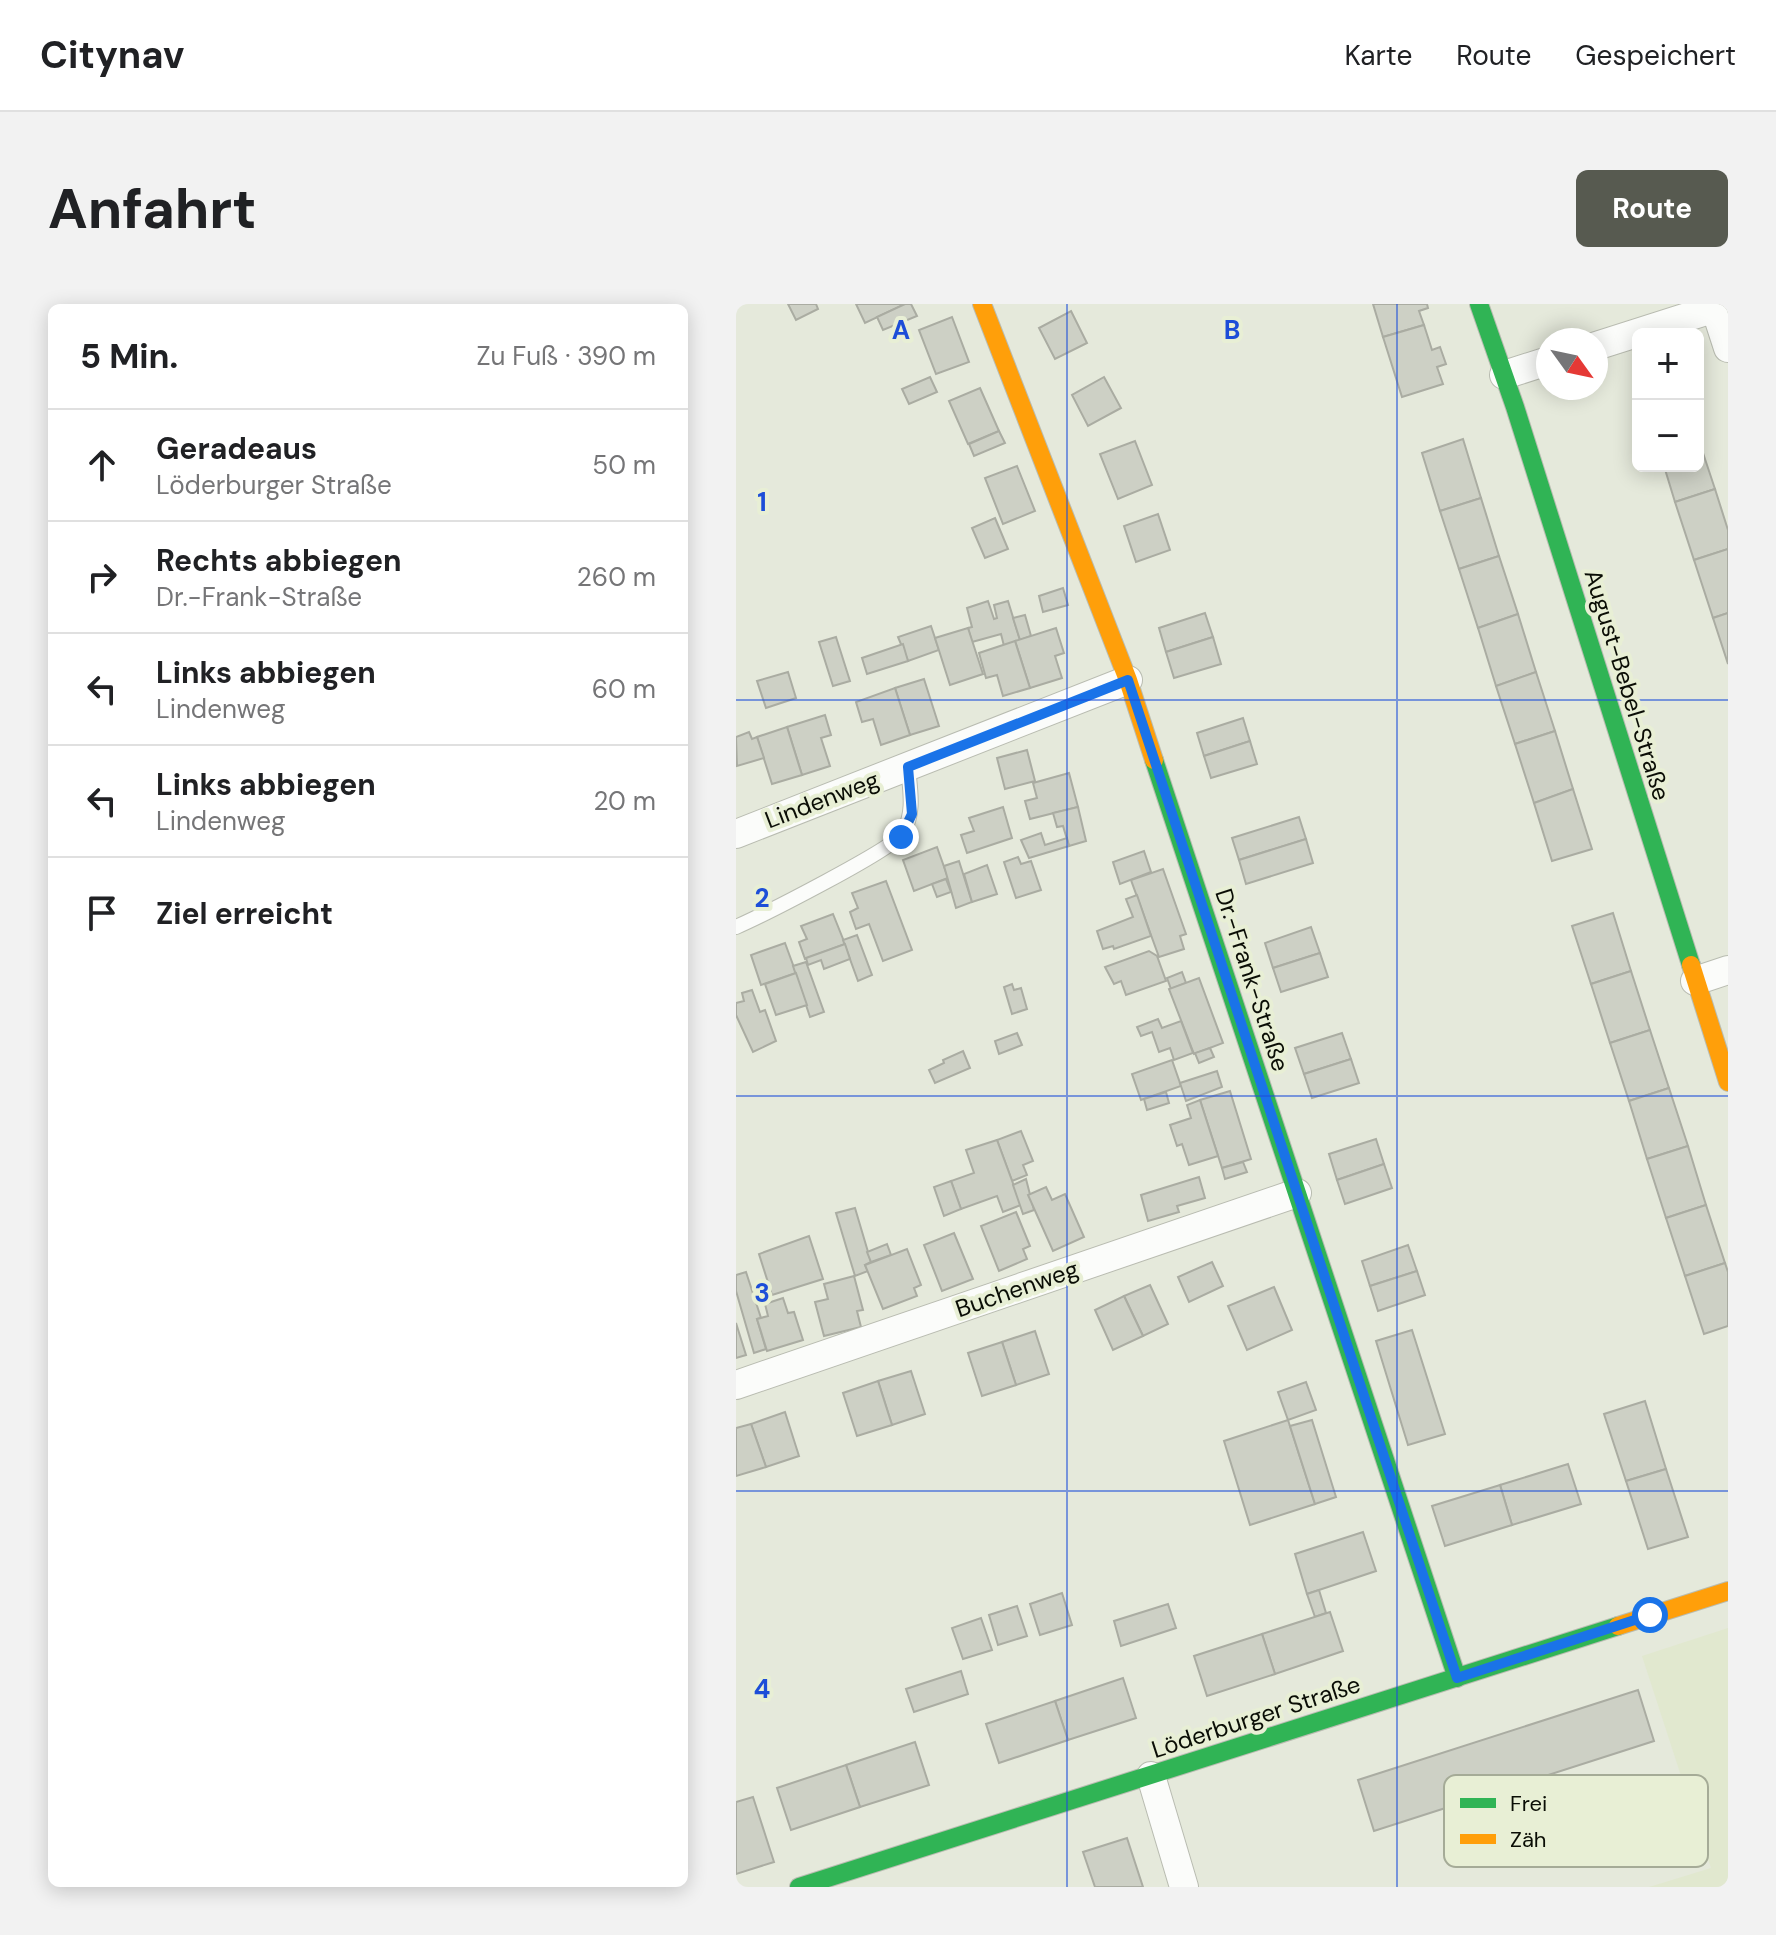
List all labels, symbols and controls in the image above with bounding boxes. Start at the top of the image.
text: Citynav [40,30,184,80]
text: Karte [1345,37,1412,74]
text: Route [1456,37,1531,74]
text: Gespeichert [1575,37,1736,74]
button: Route [1576,170,1728,247]
text: Anfahrt [48,172,257,245]
text: A [892,313,910,347]
text: B [1224,313,1240,347]
north arrow [1536,328,1608,400]
map controls [1632,328,1704,472]
button: + [1632,328,1704,400]
text: 5 Min. [80,334,178,379]
text: Zu Fuß · 390 m [476,339,656,373]
button: − [1632,400,1704,472]
text: Geradeaus [156,429,317,468]
icon: ahead [80,443,124,487]
text: 50 m [592,448,656,482]
text: Löderburger Straße [156,468,392,502]
text: 1 [757,485,767,519]
text: Rechts abbiegen [156,541,401,580]
icon: right [80,555,124,599]
text: 260 m [577,560,656,594]
street label: August-Bebel-Straße [1578,566,1677,804]
text: Dr.-Frank-Straße [156,580,362,614]
text: Links abbiegen [156,653,376,692]
icon: left [80,667,124,711]
text: 60 m [592,672,656,706]
text: Lindenweg [156,692,285,726]
street label: Lindenweg [761,764,883,835]
text: Links abbiegen [156,765,376,804]
icon: left [80,779,124,823]
text: 20 m [593,784,656,818]
text: Lindenweg [156,804,285,838]
route end [883,819,919,855]
text: 2 [754,881,770,915]
street label: Dr.-Frank-Straße [1208,885,1297,1075]
icon: arrive [80,891,124,935]
text: Ziel erreicht [156,894,333,933]
street label: Buchenweg [951,1253,1082,1324]
text: 3 [754,1276,770,1310]
route start [1632,1597,1668,1633]
street label: Löderburger Straße [1148,1668,1364,1765]
text: 4 [754,1672,770,1706]
legend [1444,1775,1708,1867]
text: Frei [1510,1789,1547,1818]
text: Zäh [1510,1825,1547,1854]

